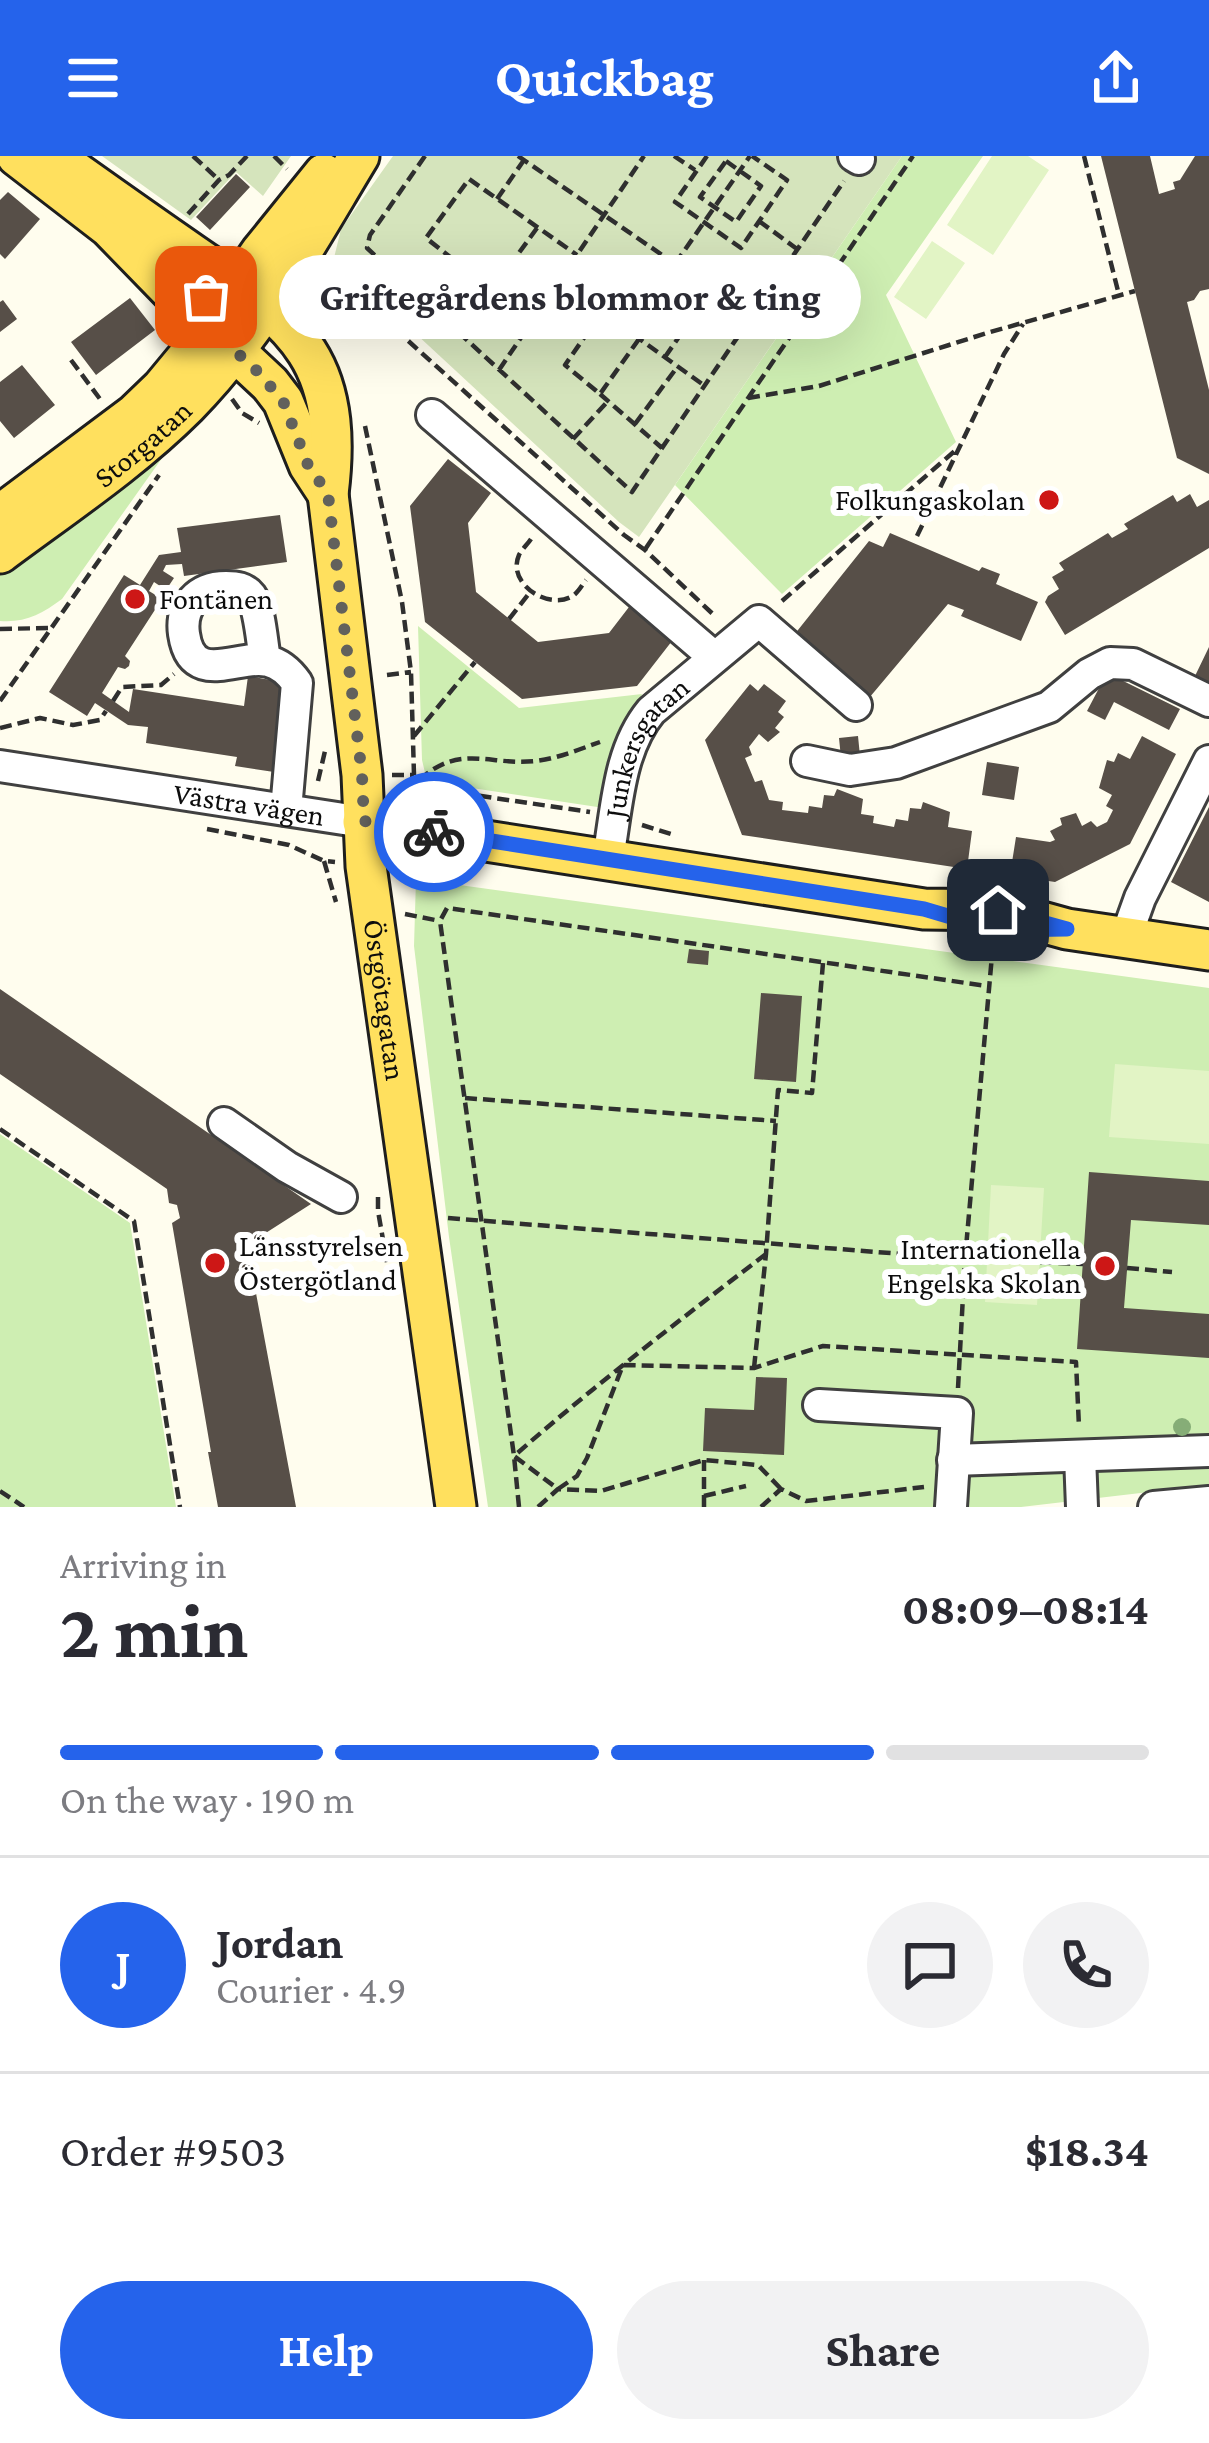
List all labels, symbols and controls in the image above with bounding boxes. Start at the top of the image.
icon: menu [60,45,126,111]
icon: share [1083,45,1149,111]
text: Quickbag [495,48,714,108]
pin [155,246,257,348]
callout: Griftegårdens blommor & ting [278,255,860,339]
icon: bag [173,264,239,330]
text: Griftegårdens blommor & ting [319,275,821,318]
street label: Storgatan [88,393,198,494]
place label: Folkungaskolan [835,483,1025,517]
marker: Folkungaskolan [1036,487,1062,513]
place label: Fontänen [159,582,273,615]
marker: Fontänen [122,586,148,612]
street label: Junkersgatan [597,670,695,823]
courier [374,772,494,892]
street label: Västra vägen [171,776,327,832]
icon: bike [401,799,467,865]
pin [947,859,1049,961]
icon: home [965,877,1031,943]
street label: Östgötagatan [358,917,413,1083]
place label: Länsstyrelsen Östergötland [239,1229,403,1297]
place label: Internationella Engelska Skolan [887,1232,1081,1300]
marker: Länsstyrelsen Östergötland [202,1250,228,1276]
marker: Internationella Engelska Skolan [1092,1253,1118,1279]
text: Arriving in [60,1543,227,1586]
text: 08:09–08:14 [902,1584,1149,1634]
text: 2 min [60,1587,248,1674]
text: On the way · 190 m [60,1778,354,1821]
button: chat [867,1902,993,2028]
button: phone [1023,1902,1149,2028]
text: Jordan [216,1918,343,1968]
text: J [115,1940,131,1990]
text: Courier · 4.9 [216,1968,407,2011]
text: Order #9503 [60,2126,286,2176]
text: $18.34 [1025,2126,1149,2176]
button: Help [60,2281,593,2419]
button: Share [617,2281,1149,2419]

